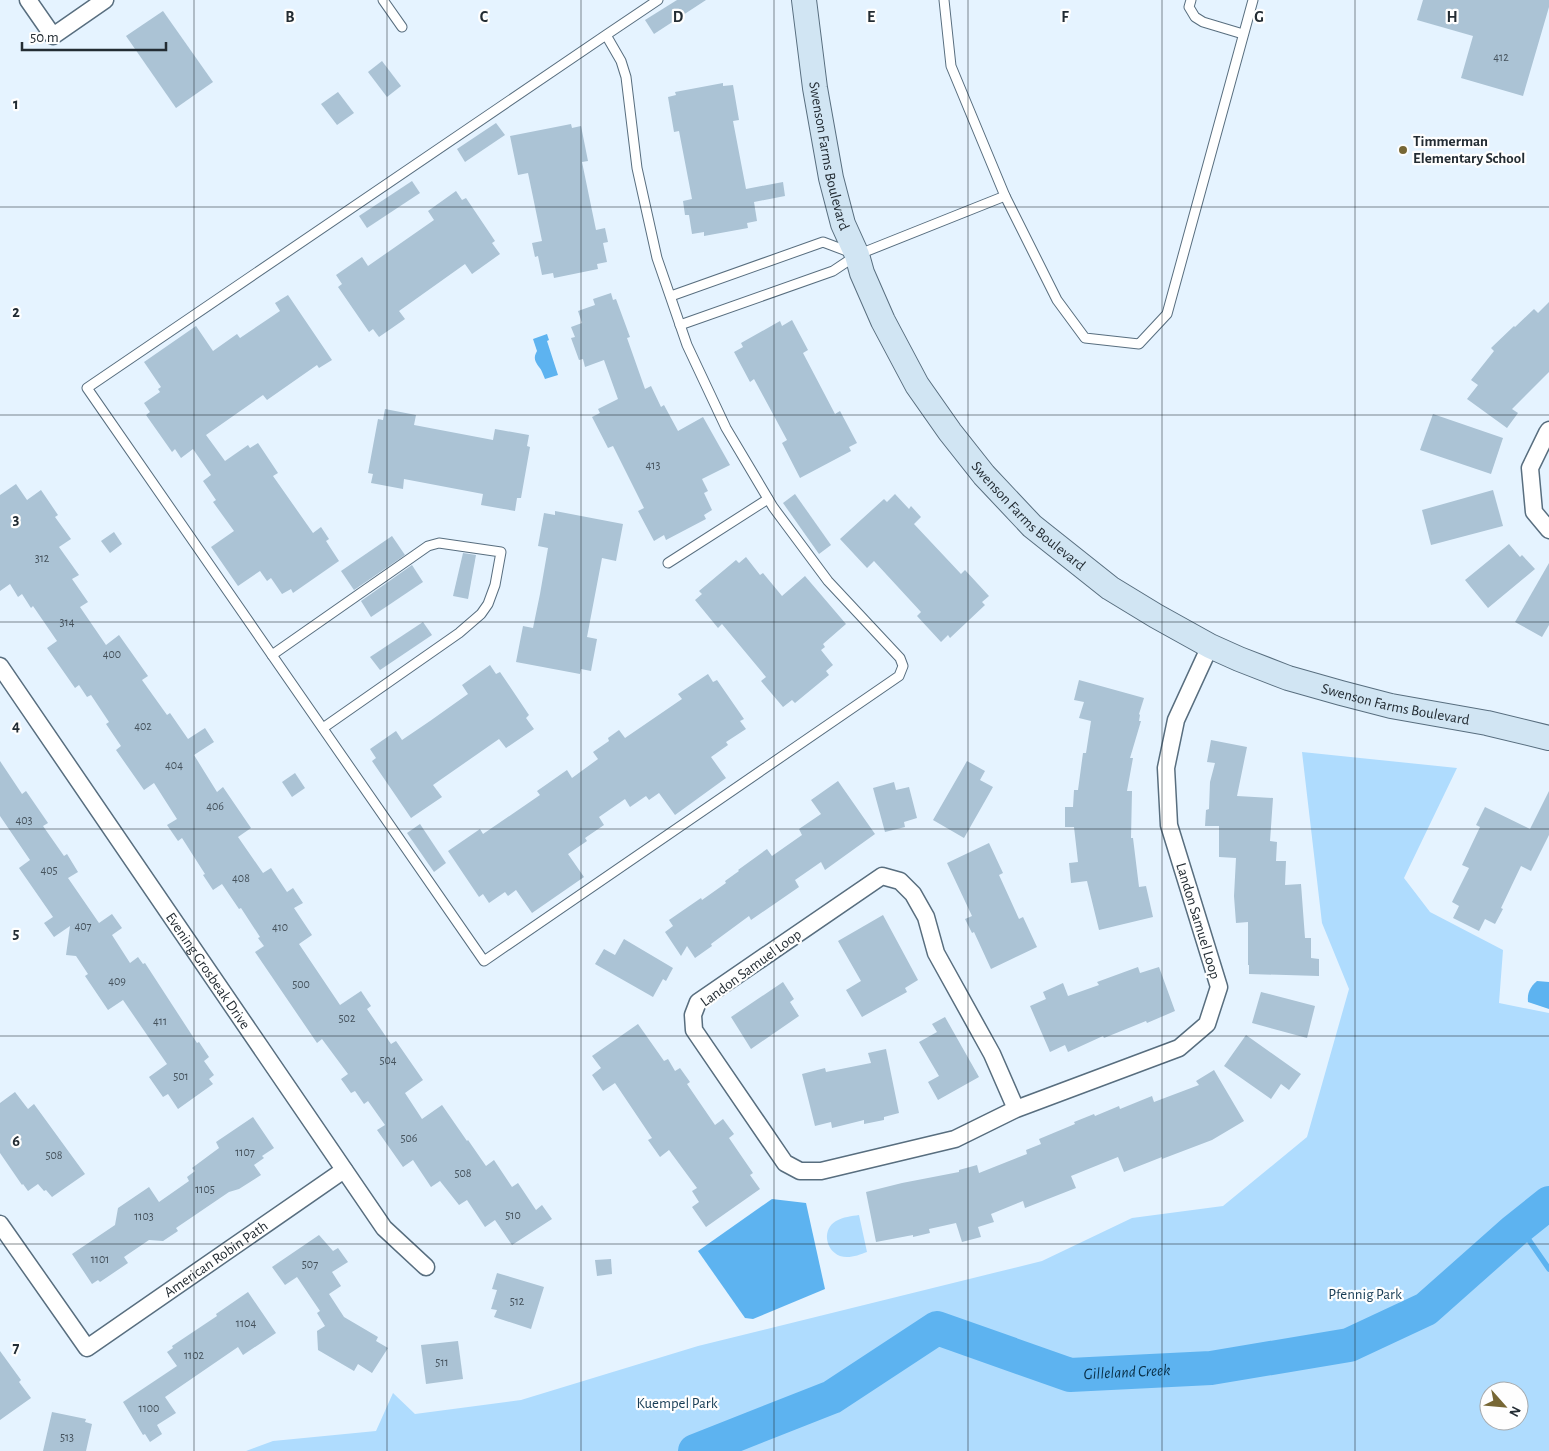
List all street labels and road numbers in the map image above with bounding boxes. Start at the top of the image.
street label: Swenson Farms Boulevard [807,81,852,233]
street label: Swenson Farms Boulevard [969,459,1089,573]
street label: Swenson Farms Boulevard [1320,680,1471,727]
street label: Landon Samuel Loop [1173,861,1223,981]
street label: Evening Grosbeak Drive [163,910,253,1032]
street label: Landon Samuel Loop [698,926,804,1010]
street label: American Robin Path [161,1218,270,1300]

